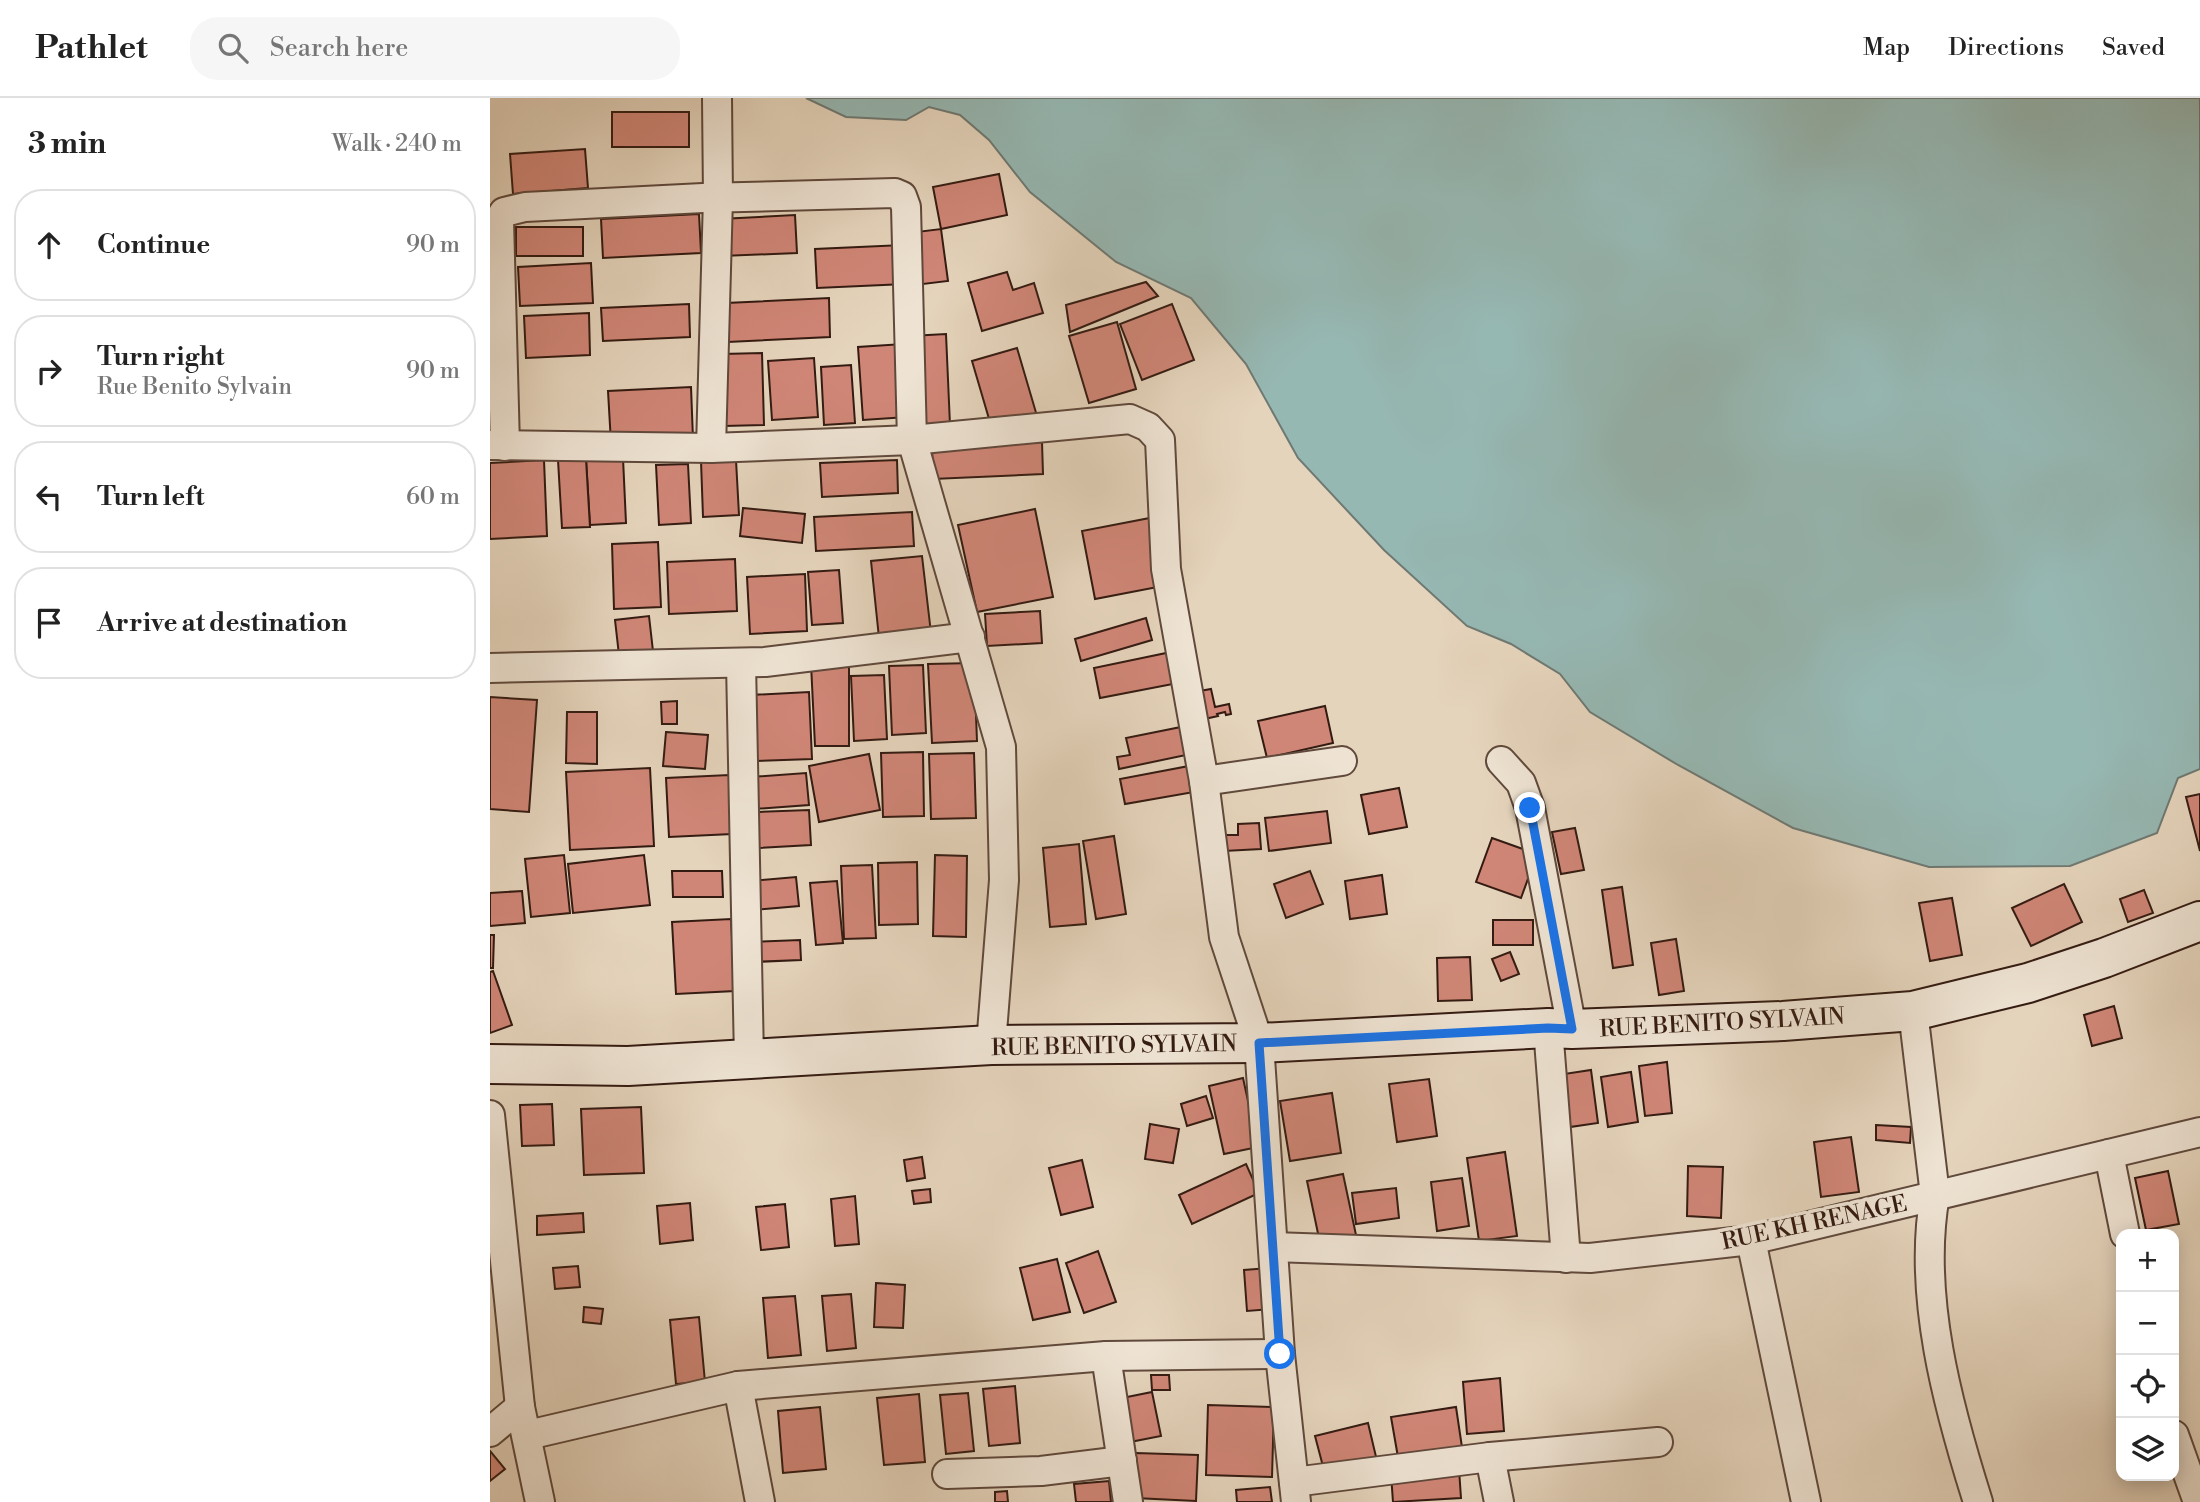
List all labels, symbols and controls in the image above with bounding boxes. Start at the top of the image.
search box [190,17,680,80]
text: Pathlet [35,28,148,69]
icon: search [214,29,252,67]
text: Search here [270,32,408,64]
text: Map [1863,33,1910,63]
text: Directions [1948,33,2064,63]
text: Saved [2102,33,2165,63]
text: 3 min [28,125,106,163]
text: Walk · 240 m [332,130,462,158]
icon: ahead [30,226,68,264]
text: Continue [97,229,210,261]
text: 90 m [406,231,460,259]
text: Turn right [97,341,225,373]
icon: right [30,352,68,390]
text: 90 m [406,357,460,385]
text: Rue Benito Sylvain [97,373,292,401]
icon: left [30,478,68,516]
text: Turn left [97,481,205,513]
text: 60 m [406,483,460,511]
icon: arrive [30,604,68,642]
text: Arrive at destination [97,607,347,639]
route end [1514,792,1545,823]
street label: RUE BENITO SYLVAIN [1599,1003,1846,1043]
street label: RUE BENITO SYLVAIN [991,1030,1237,1062]
street label: RUE KH RENAGE [1719,1190,1910,1256]
map controls [2116,1229,2179,1481]
button: + [2116,1229,2179,1292]
button: − [2116,1292,2179,1355]
route start [1264,1338,1295,1369]
button: locate [2116,1355,2179,1418]
button: layers [2116,1418,2179,1481]

